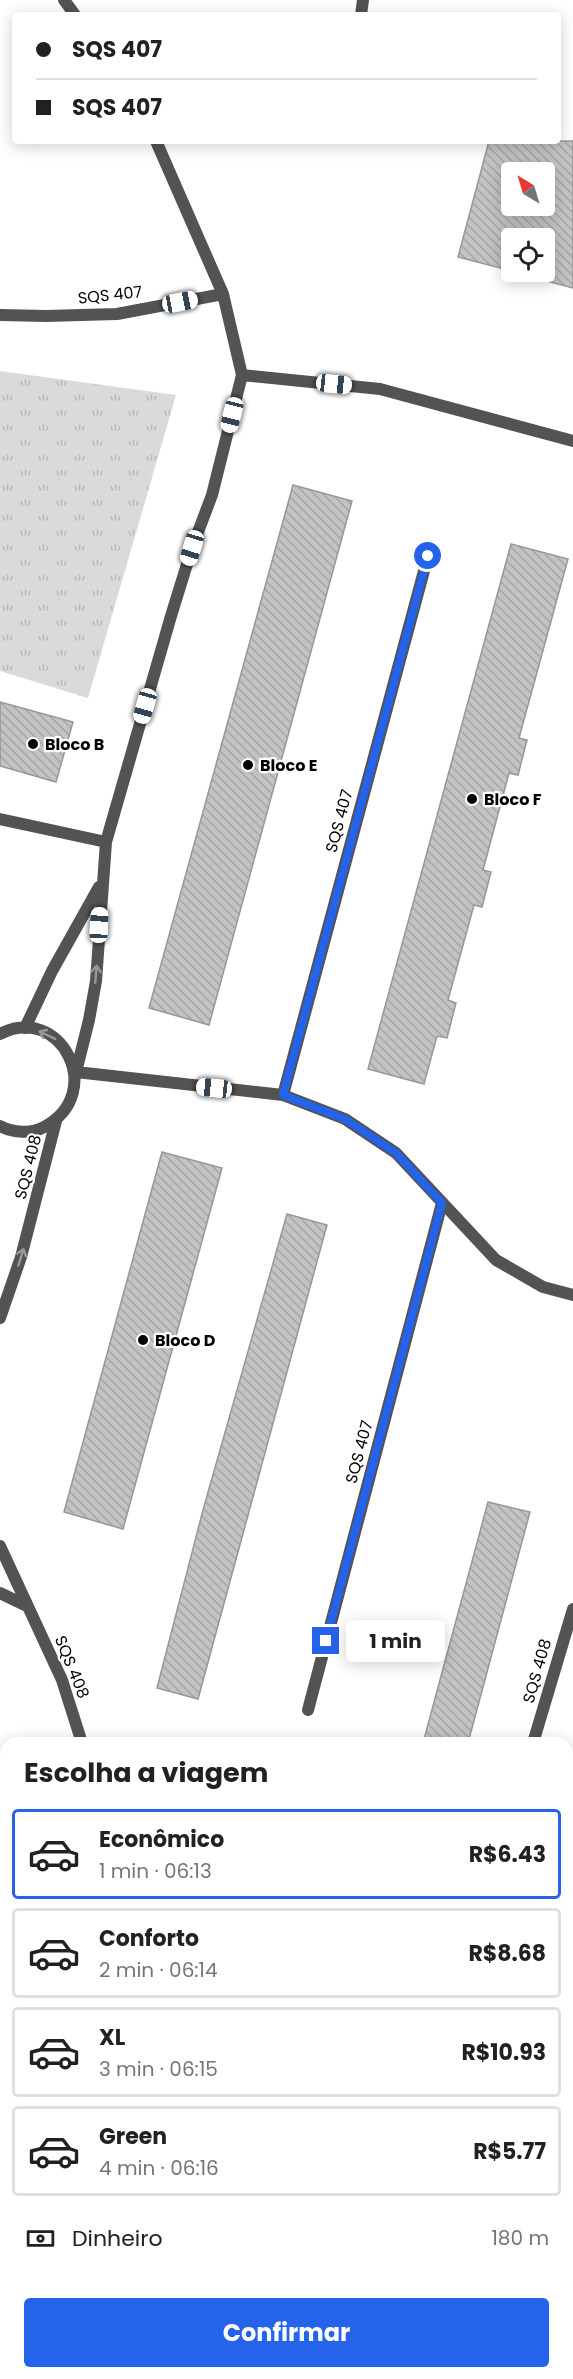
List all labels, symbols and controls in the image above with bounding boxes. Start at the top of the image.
text: SQS 407 [72,34,162,65]
text: SQS 407 [72,92,162,123]
north arrow [501,162,555,216]
map controls [501,162,555,282]
button: locate [501,228,555,282]
street label: SQS 407 [77,280,144,310]
car [161,290,199,314]
car [315,373,353,395]
car [219,395,245,435]
car [178,528,206,568]
route start [414,542,441,569]
car [131,686,159,726]
place label: Bloco B [45,733,104,756]
marker: Bloco B [26,737,40,751]
place label: Bloco E [260,754,317,777]
marker: Bloco E [241,758,255,772]
street label: SQS 407 [320,787,359,855]
place label: Bloco F [484,788,542,811]
marker: Bloco F [465,792,479,806]
car [89,907,109,943]
one-way arrow [91,965,102,985]
one-way arrow [39,1029,56,1041]
car [195,1077,233,1099]
street label: SQS 408 [9,1132,47,1202]
one-way arrow [16,1248,27,1267]
place label: Bloco D [155,1329,216,1352]
marker: Bloco D [136,1333,150,1347]
street label: SQS 407 [340,1418,379,1486]
callout: 1 min [347,1620,446,1662]
route end [312,1627,339,1654]
text: 1 min [369,1627,422,1655]
street label: SQS 408 [49,1632,95,1702]
street label: SQS 408 [517,1636,557,1706]
text: Escolha a viagem [24,1754,268,1791]
text: Econômico [99,1824,224,1855]
icon: car [27,1827,81,1881]
text: R$6.43 [469,1839,546,1870]
text: 1 min · 06:13 [99,1857,212,1885]
text: Conforto [99,1923,199,1954]
icon: car [27,1926,81,1980]
text: R$8.68 [468,1938,546,1969]
text: 2 min · 06:14 [99,1956,218,1984]
text: XL [99,2022,125,2053]
icon: car [27,2025,81,2079]
text: R$10.93 [462,2037,546,2068]
text: 3 min · 06:15 [99,2055,218,2083]
text: Green [99,2121,167,2152]
icon: car [27,2124,81,2178]
text: R$5.77 [473,2136,546,2167]
text: 4 min · 06:16 [99,2154,219,2182]
icon: cash [24,2222,57,2255]
text: Dinheiro [72,2223,162,2254]
text: 180 m [491,2224,549,2252]
button: Confirmar [24,2298,549,2367]

